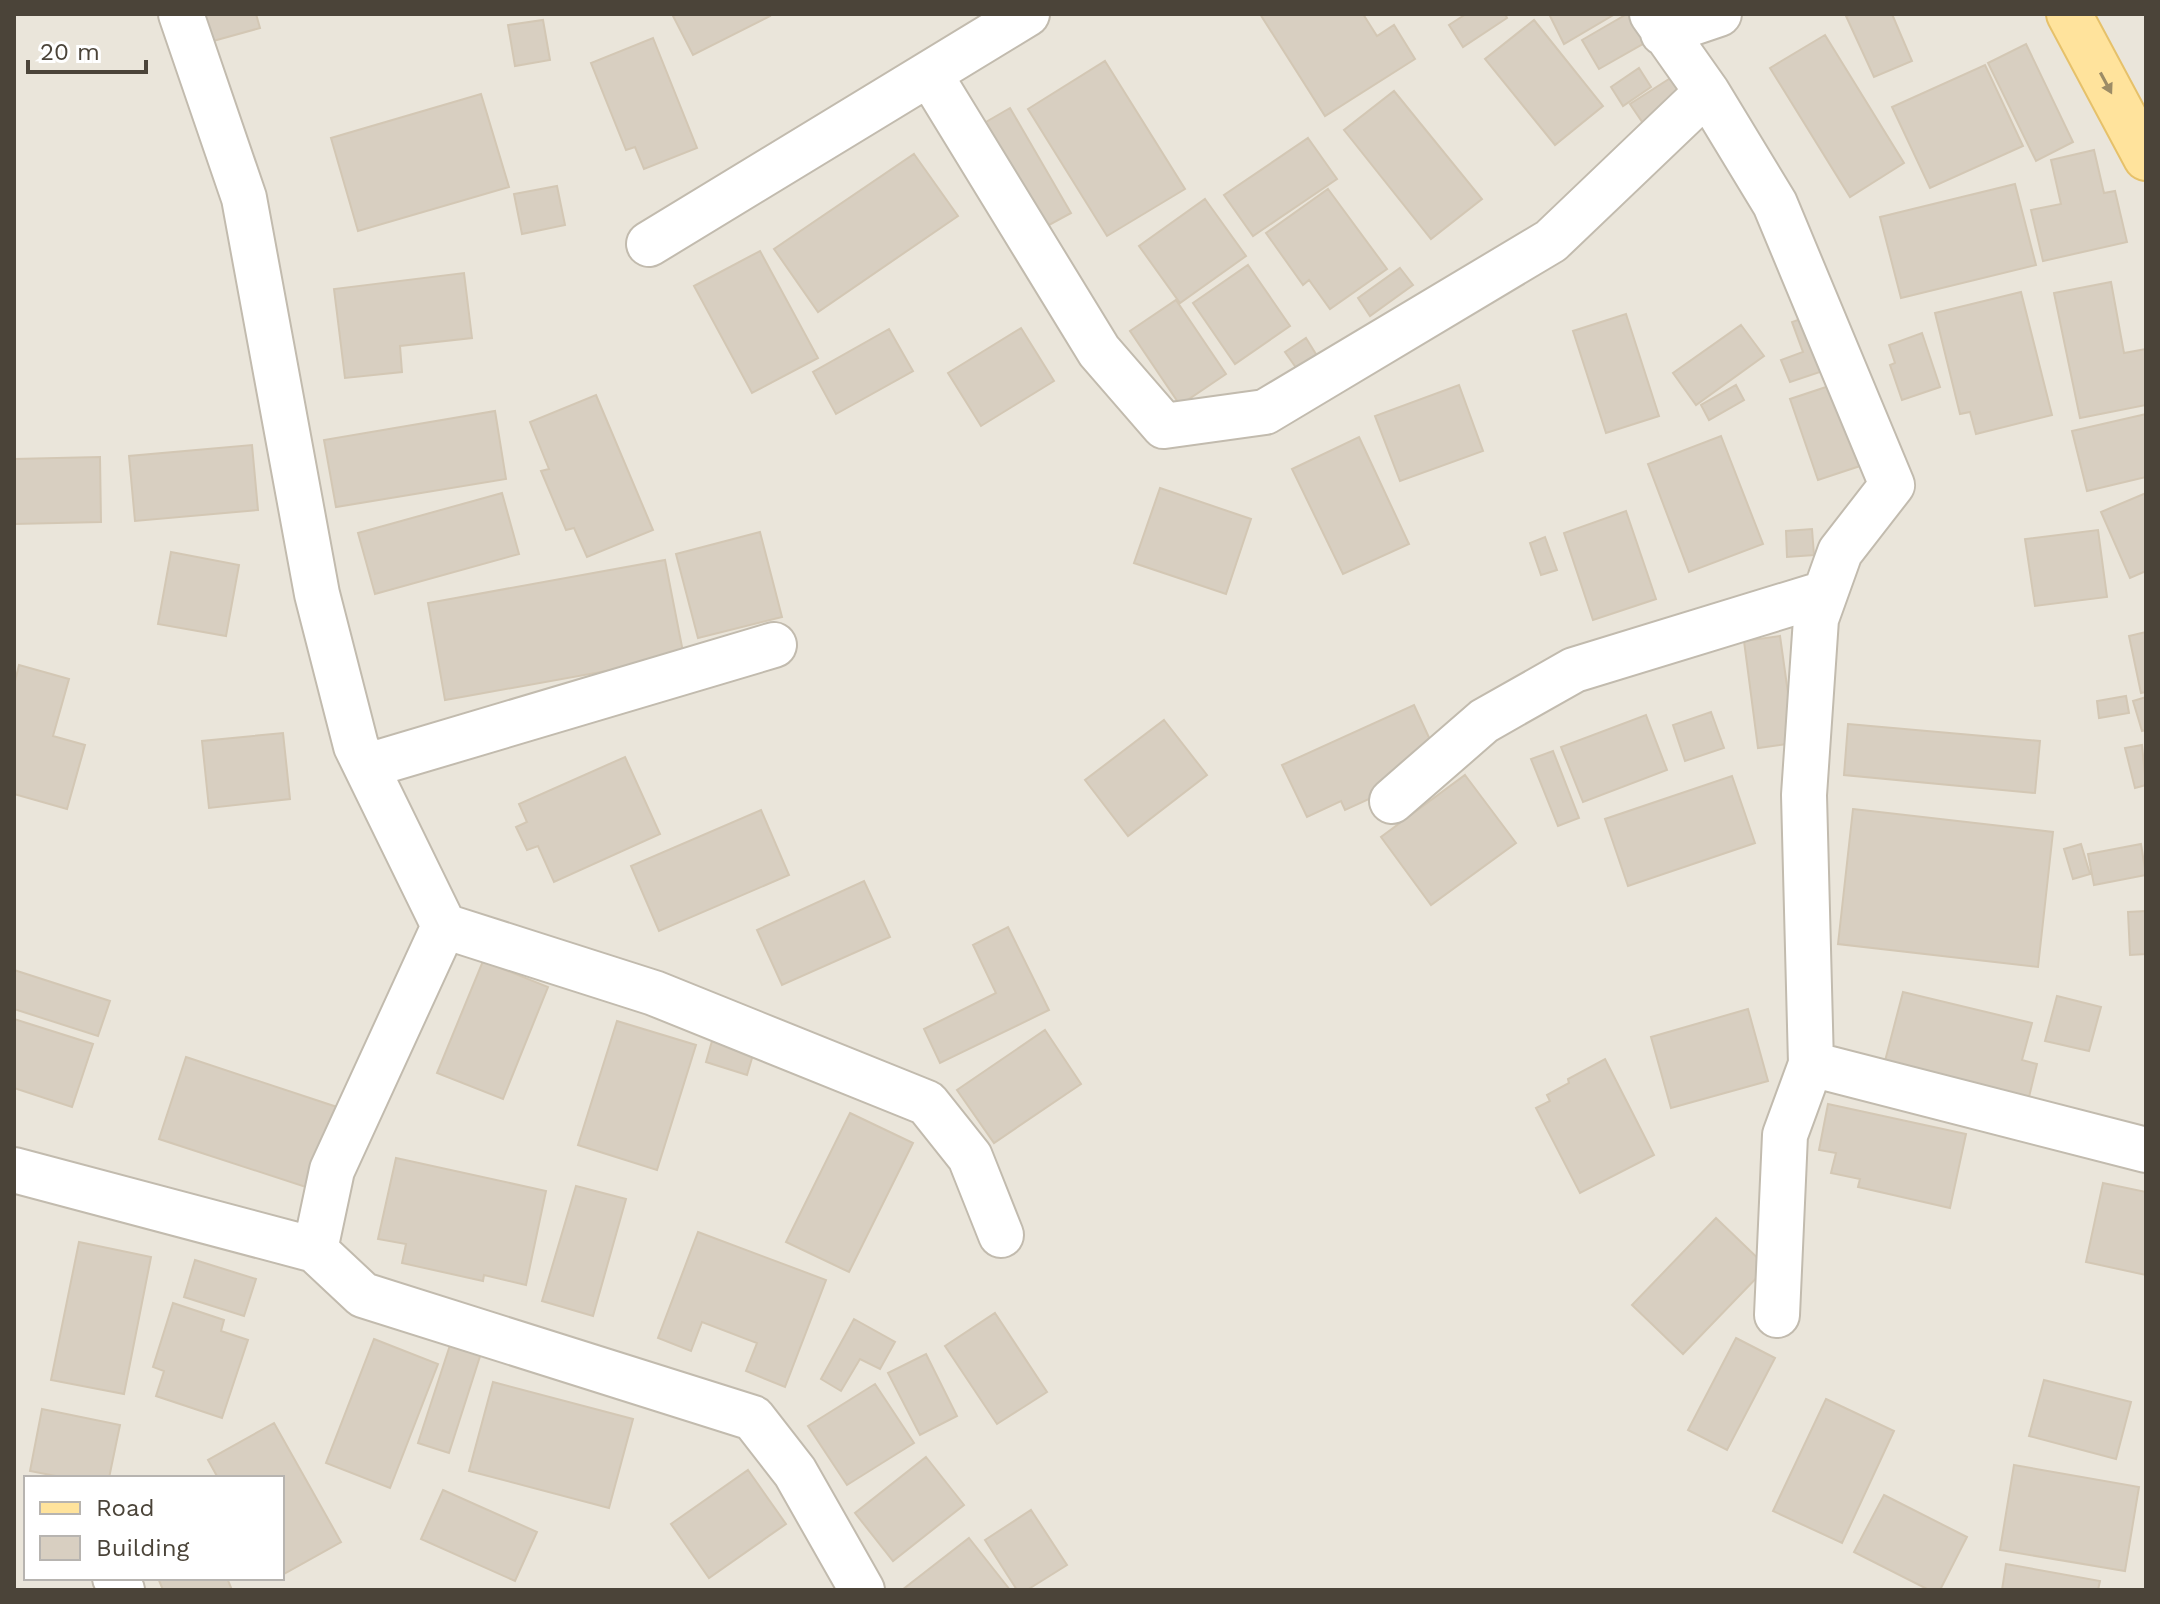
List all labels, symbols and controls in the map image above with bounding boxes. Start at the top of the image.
scale bar [28,24,146,74]
text: 20 m [40,38,100,66]
one-way arrow [2099,71,2112,94]
legend [24,1476,284,1580]
text: Road [96,1494,155,1522]
text: Building [96,1534,189,1562]

